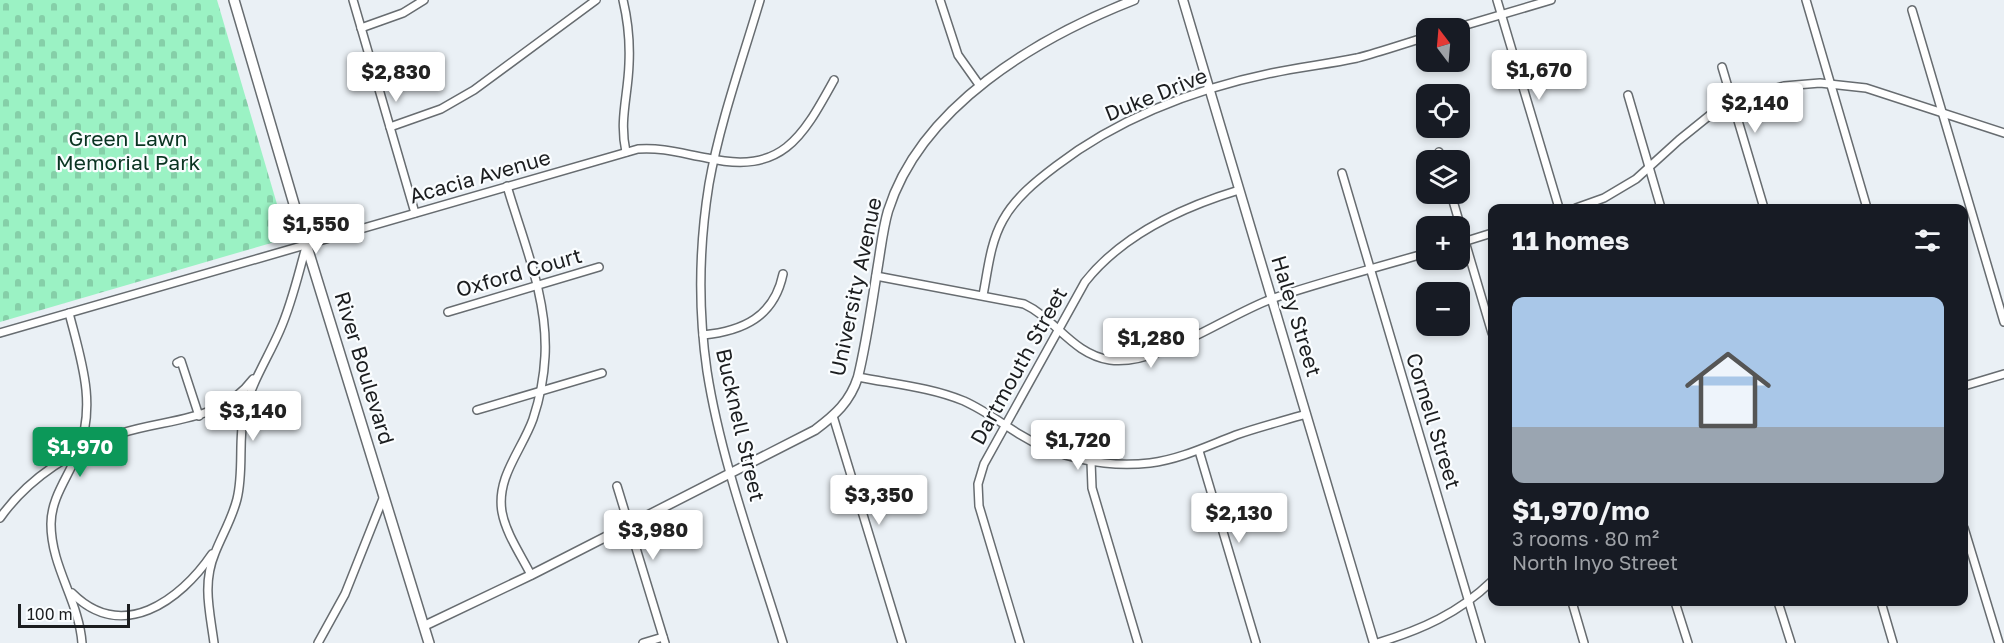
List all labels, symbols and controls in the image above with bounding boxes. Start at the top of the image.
north arrow [1416,18,1470,72]
map controls [1416,18,1470,336]
pin: $1,670 [1490,50,1588,101]
pin: $2,830 [347,52,445,103]
text: $1,670 [1506,57,1572,81]
text: $2,830 [361,59,431,83]
street label: Duke Drive [1101,62,1211,126]
pin: $2,140 [1706,83,1804,134]
button: locate [1416,84,1470,138]
text: $2,140 [1721,90,1789,114]
park label: Green Lawn Memorial Park [56,125,200,175]
street label: Acacia Avenue [406,143,553,209]
button: layers [1416,150,1470,204]
street label: University Avenue [823,195,887,379]
pin: $1,550 [267,204,365,255]
text: $1,550 [282,211,350,235]
button: + [1416,216,1470,270]
icon: filters [1911,224,1944,257]
text: 11 homes [1512,225,1629,256]
street label: Oxford Court [453,242,585,302]
street label: Haley Street [1266,252,1328,379]
street label: Dartmouth Street [964,282,1072,449]
button: − [1416,282,1470,336]
street label: River Boulevard [329,288,401,447]
pin: $1,280 [1102,318,1200,369]
text: $1,280 [1117,325,1185,349]
icon: home [1674,336,1782,444]
street label: Bucknell Street [711,346,771,504]
street label: Cornell Street [1401,349,1467,492]
pin: $3,140 [204,391,302,442]
text: $3,140 [219,398,287,422]
pin: $1,720 [1029,420,1127,471]
pin: $1,970 [31,427,129,478]
text: $1,720 [1045,427,1111,451]
text: $1,970 [47,434,113,458]
pin: $3,350 [830,475,928,526]
text: $3,350 [844,482,914,506]
pin: $2,130 [1190,493,1288,544]
text: $1,970/mo [1512,495,1650,526]
text: $2,130 [1205,500,1273,524]
pin: $3,980 [604,510,702,561]
text: $3,980 [618,517,688,541]
text: 3 rooms · 80 m² [1512,526,1659,550]
text: North Inyo Street [1512,550,1678,574]
scale bar [18,601,130,628]
text: 100 m [27,604,73,624]

